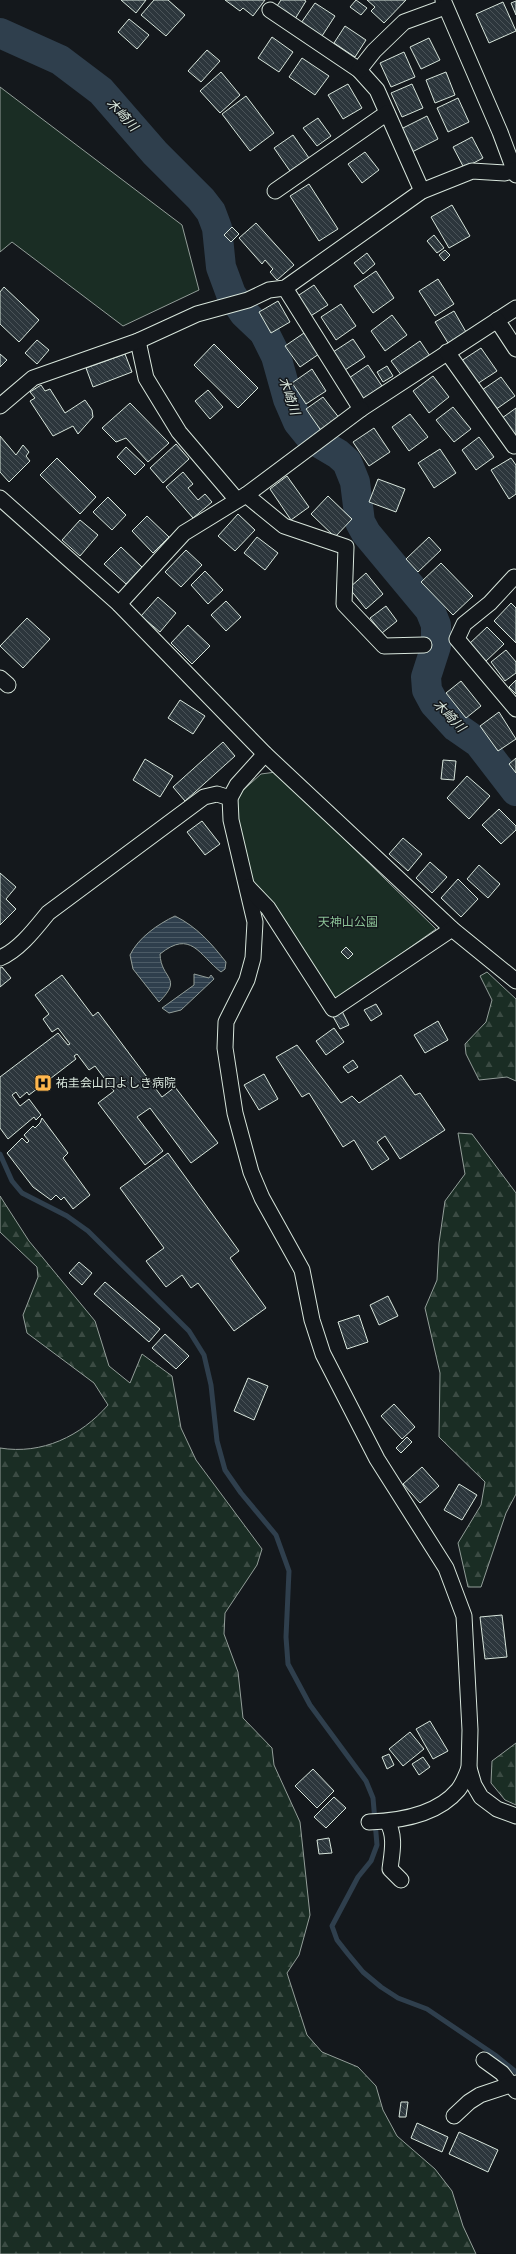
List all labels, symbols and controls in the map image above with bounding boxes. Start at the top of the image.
water label: 木崎川 [103,95,143,136]
water label: 木崎川 [275,375,304,419]
water label: 木崎川 [430,696,470,737]
park label: 天神山公園 [318,915,378,930]
hospital icon: 祐圭会山口よしき病院 [33,1073,53,1093]
place label: 祐圭会山口よしき病院 [56,1076,176,1091]

